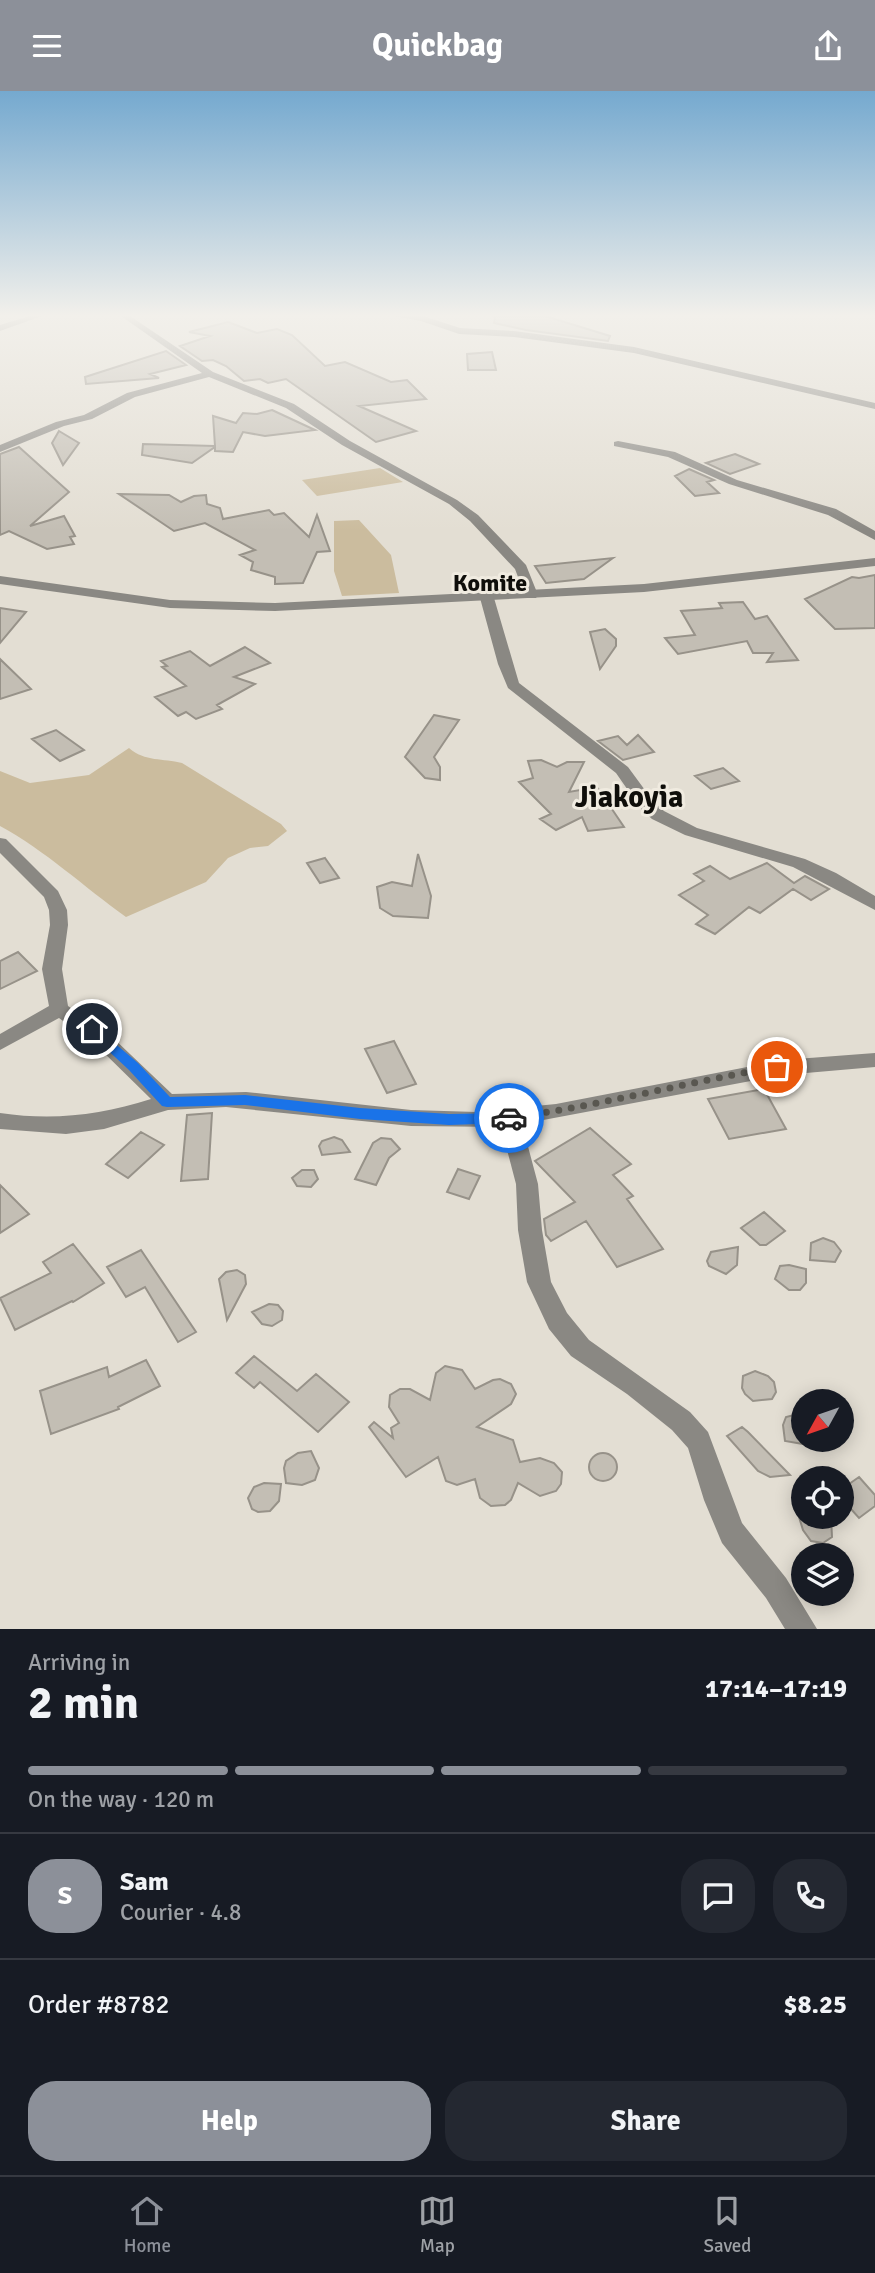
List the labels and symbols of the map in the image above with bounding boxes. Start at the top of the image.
district label: Komite [453,568,527,598]
district label: Jiakoyia [575,779,683,816]
pin [62,999,122,1059]
pin [747,1037,807,1097]
courier [474,1083,544,1153]
north arrow [791,1389,854,1453]

